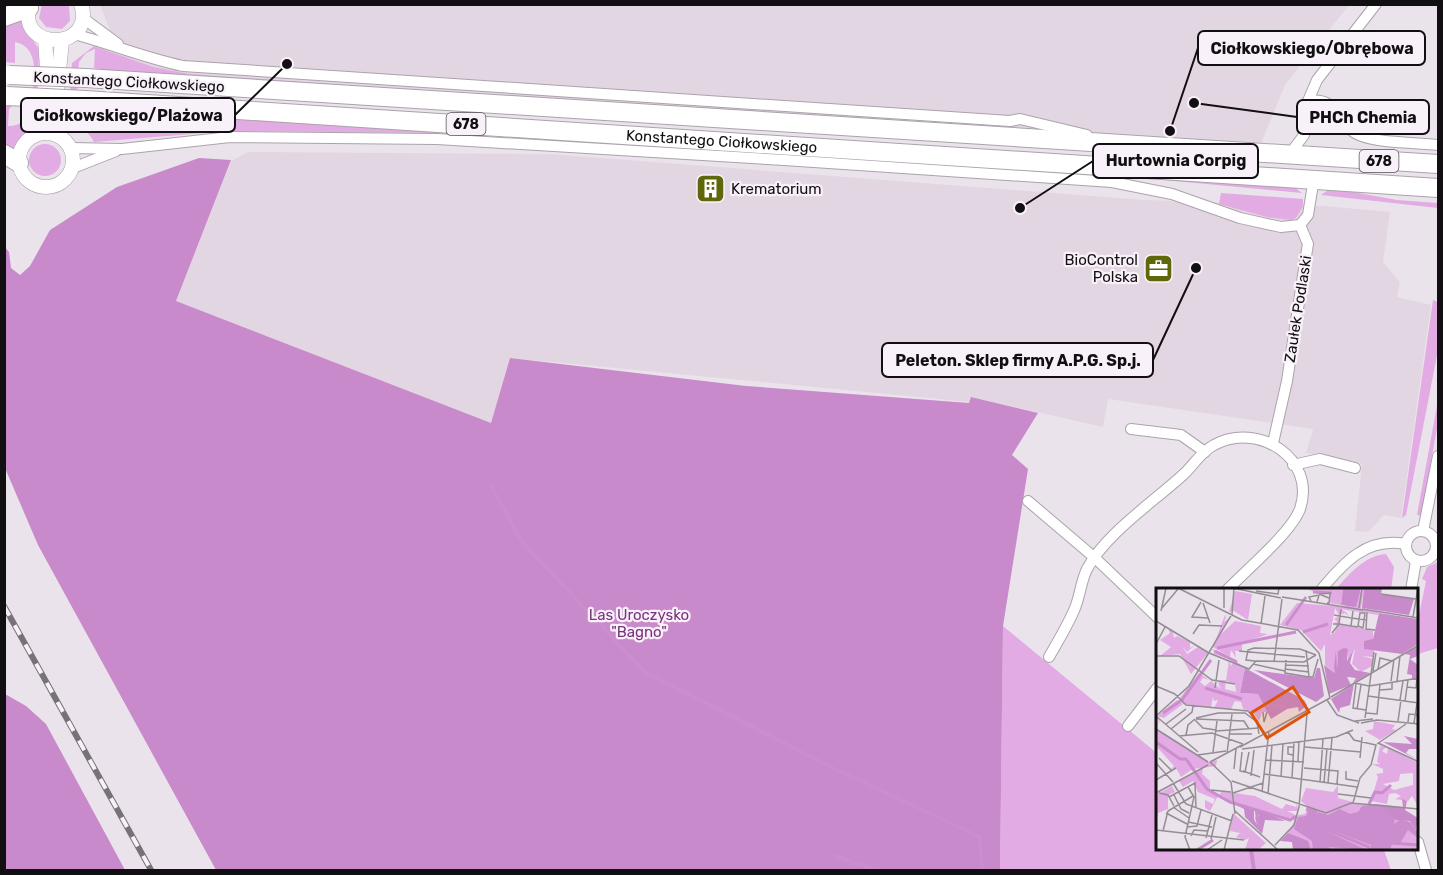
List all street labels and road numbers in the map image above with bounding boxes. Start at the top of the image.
street label: Konstantego Ciołkowskiego [33,68,225,96]
road number: 678 [446,113,486,135]
street label: Konstantego Ciołkowskiego [625,126,818,157]
road number: 678 [1360,150,1398,172]
street label: Zaułek Podlaski [1281,254,1315,364]

